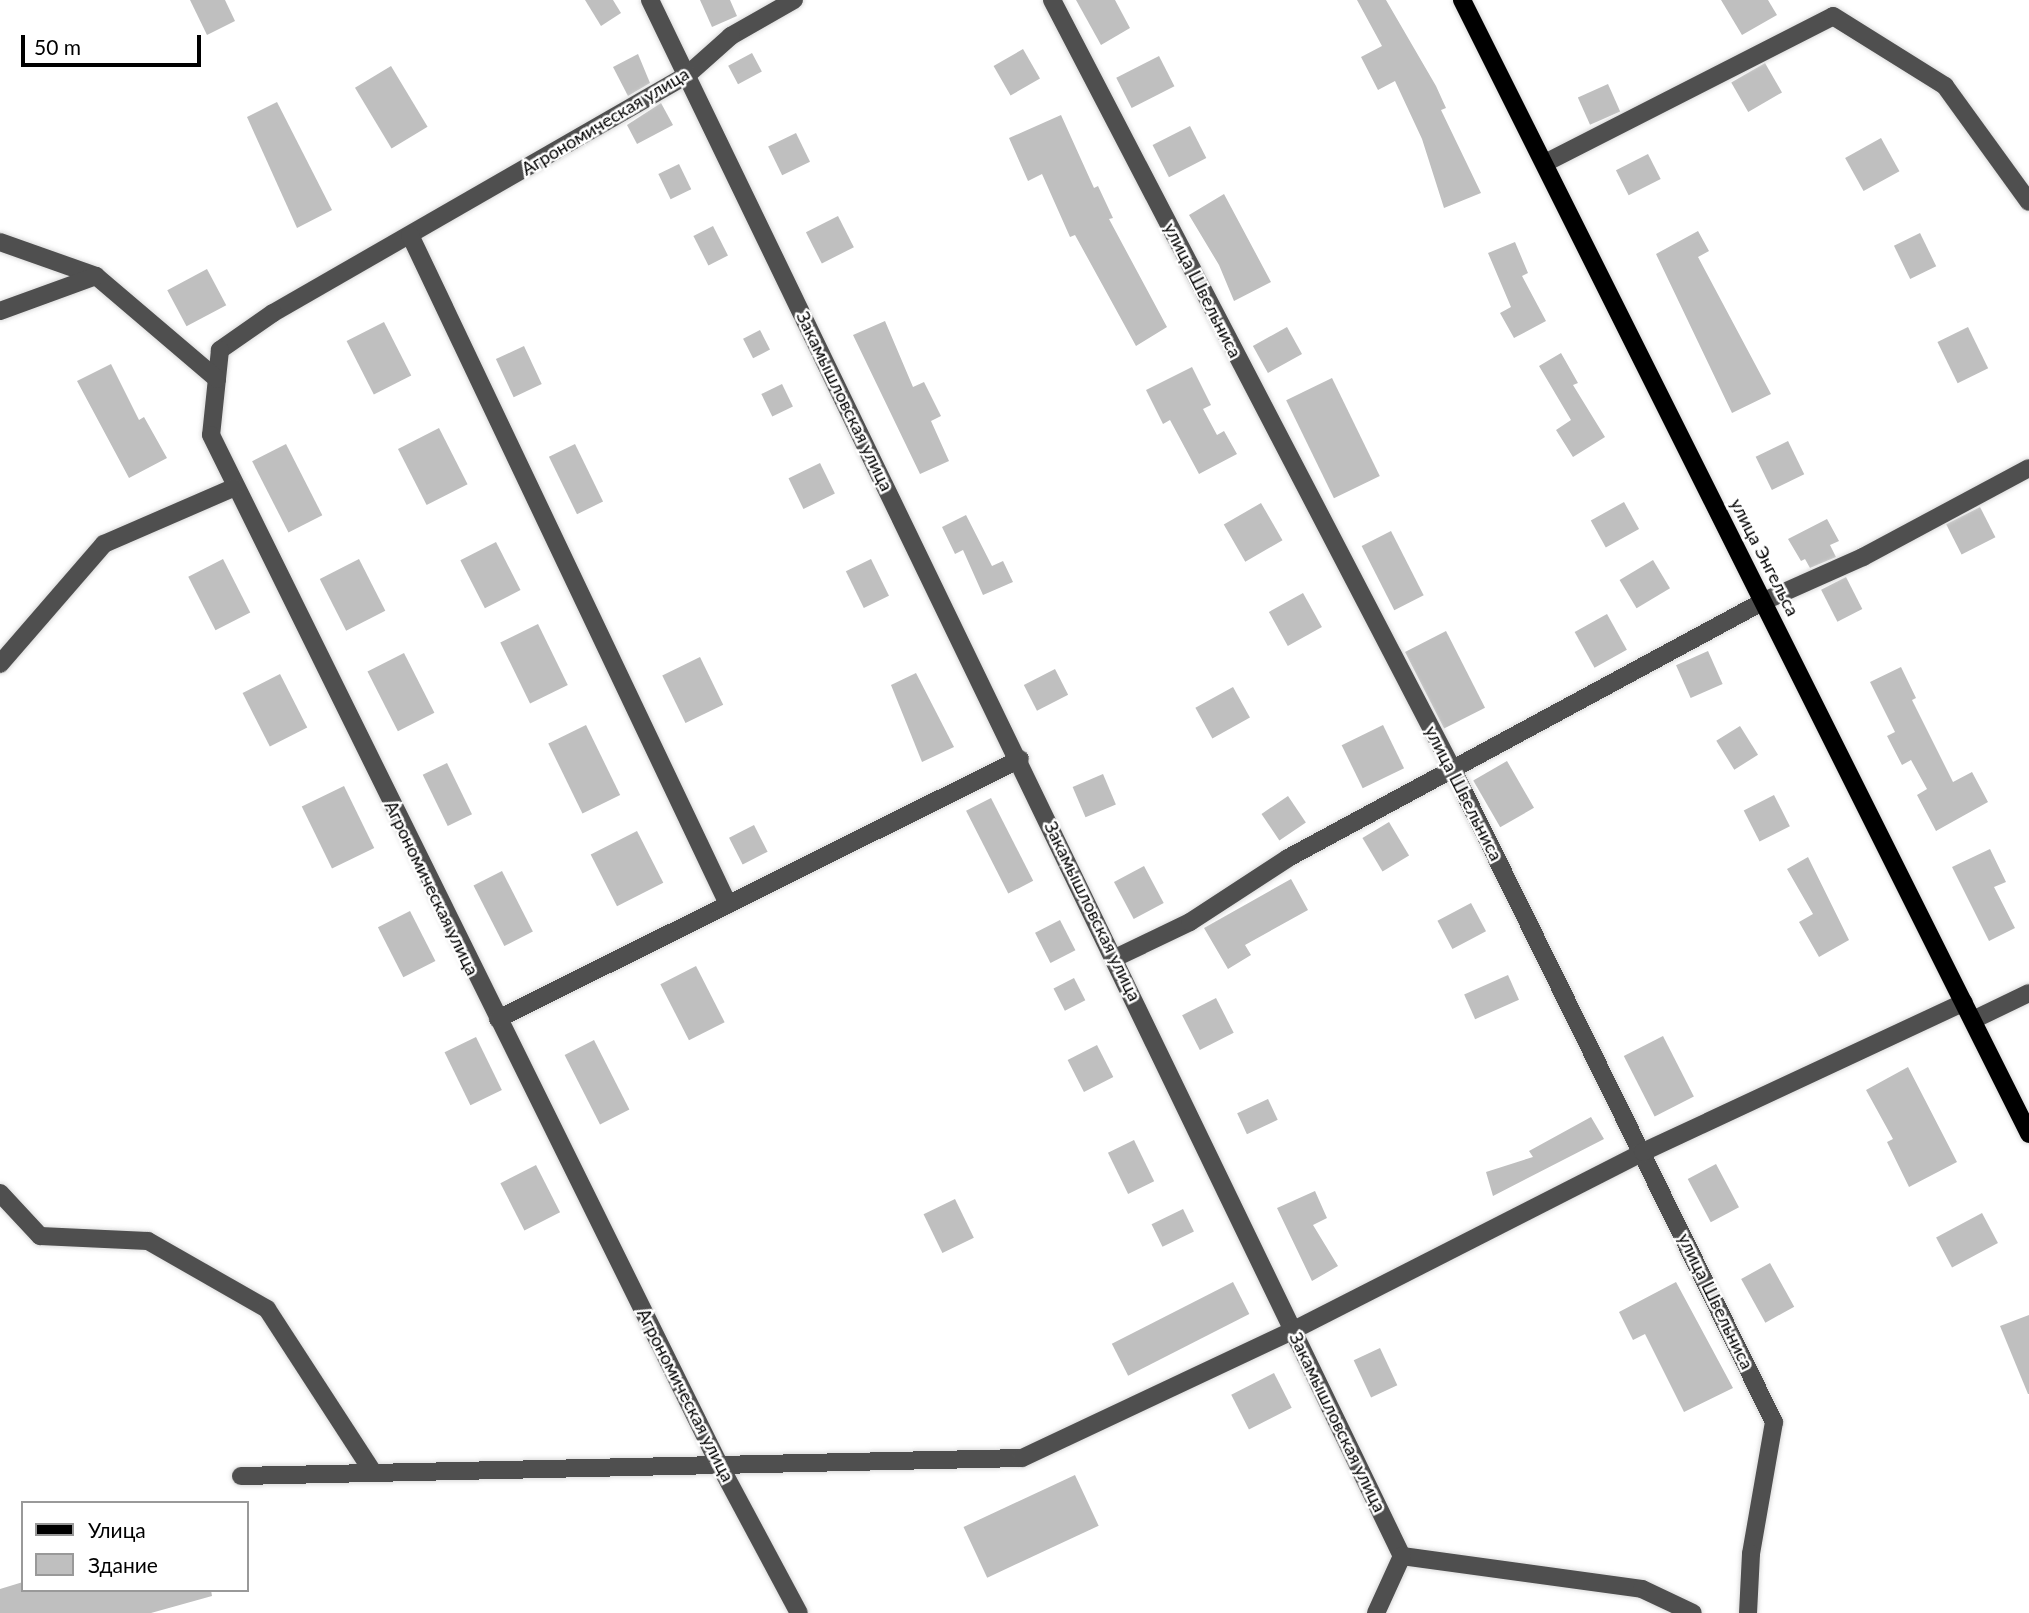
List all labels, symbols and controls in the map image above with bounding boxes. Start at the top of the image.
scale bar [24,21,205,65]
text: 50 m [34,34,81,59]
street label: Агрономическая улица [517,62,693,180]
street label: улица Швельниса [1160,219,1246,361]
street label: Закамышловская улица [792,308,898,494]
street label: улица Энгельса [1726,495,1804,619]
street label: улица Швельниса [1421,722,1507,864]
street label: Агрономическая улица [380,797,484,979]
street label: Закамышловская улица [1040,818,1146,1004]
street label: улица Швельниса [1674,1229,1758,1373]
street label: Агрономическая улица [633,1305,739,1485]
street label: Закамышловская улица [1285,1329,1391,1515]
legend [21,1501,248,1592]
text: Улица [88,1517,146,1542]
text: Здание [88,1552,158,1577]

